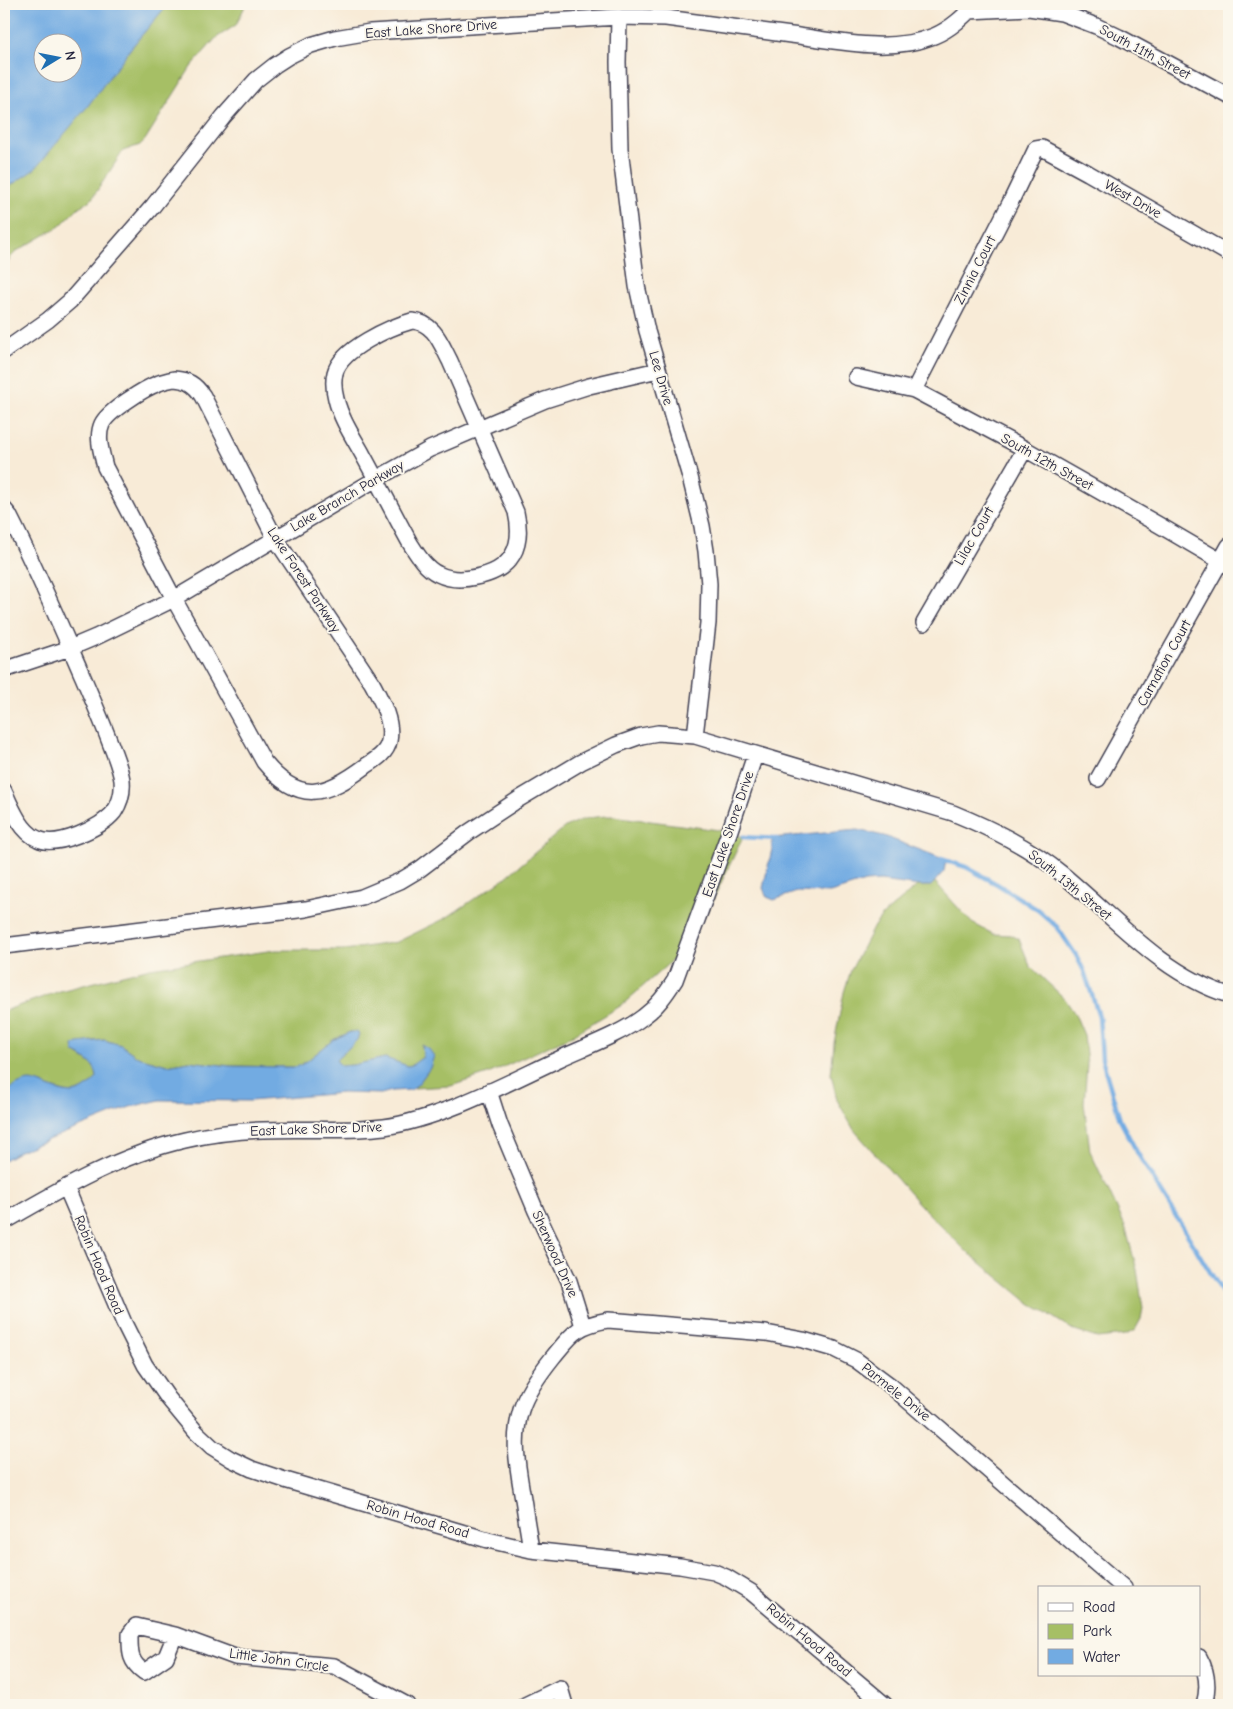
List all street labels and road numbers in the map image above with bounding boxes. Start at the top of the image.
street label: East Lake Shore Drive [365,16,497,42]
street label: South 11th Street [1097,21,1194,84]
street label: West Drive [1102,176,1164,222]
street label: Zinnia Court [950,232,1000,307]
street label: Lee Drive [645,349,677,407]
street label: South 12th Street [998,430,1097,495]
street label: Lake Branch Parkway [287,456,408,535]
street label: Lilac Court [950,503,998,568]
street label: Lake Forest Parkway [264,524,345,636]
street label: Carnation Court [1133,616,1195,709]
street label: East Lake Shore Drive [698,769,758,899]
street label: South 13th Street [1025,846,1116,924]
street label: East Lake Shore Drive [250,1118,382,1140]
street label: Sherwood Drive [528,1208,582,1300]
street label: Robin Hood Road [70,1213,128,1317]
street label: Parmele Drive [858,1359,934,1425]
street label: Robin Hood Road [365,1496,471,1542]
street label: Robin Hood Road [763,1599,855,1681]
street label: Little John Circle [228,1645,330,1675]

